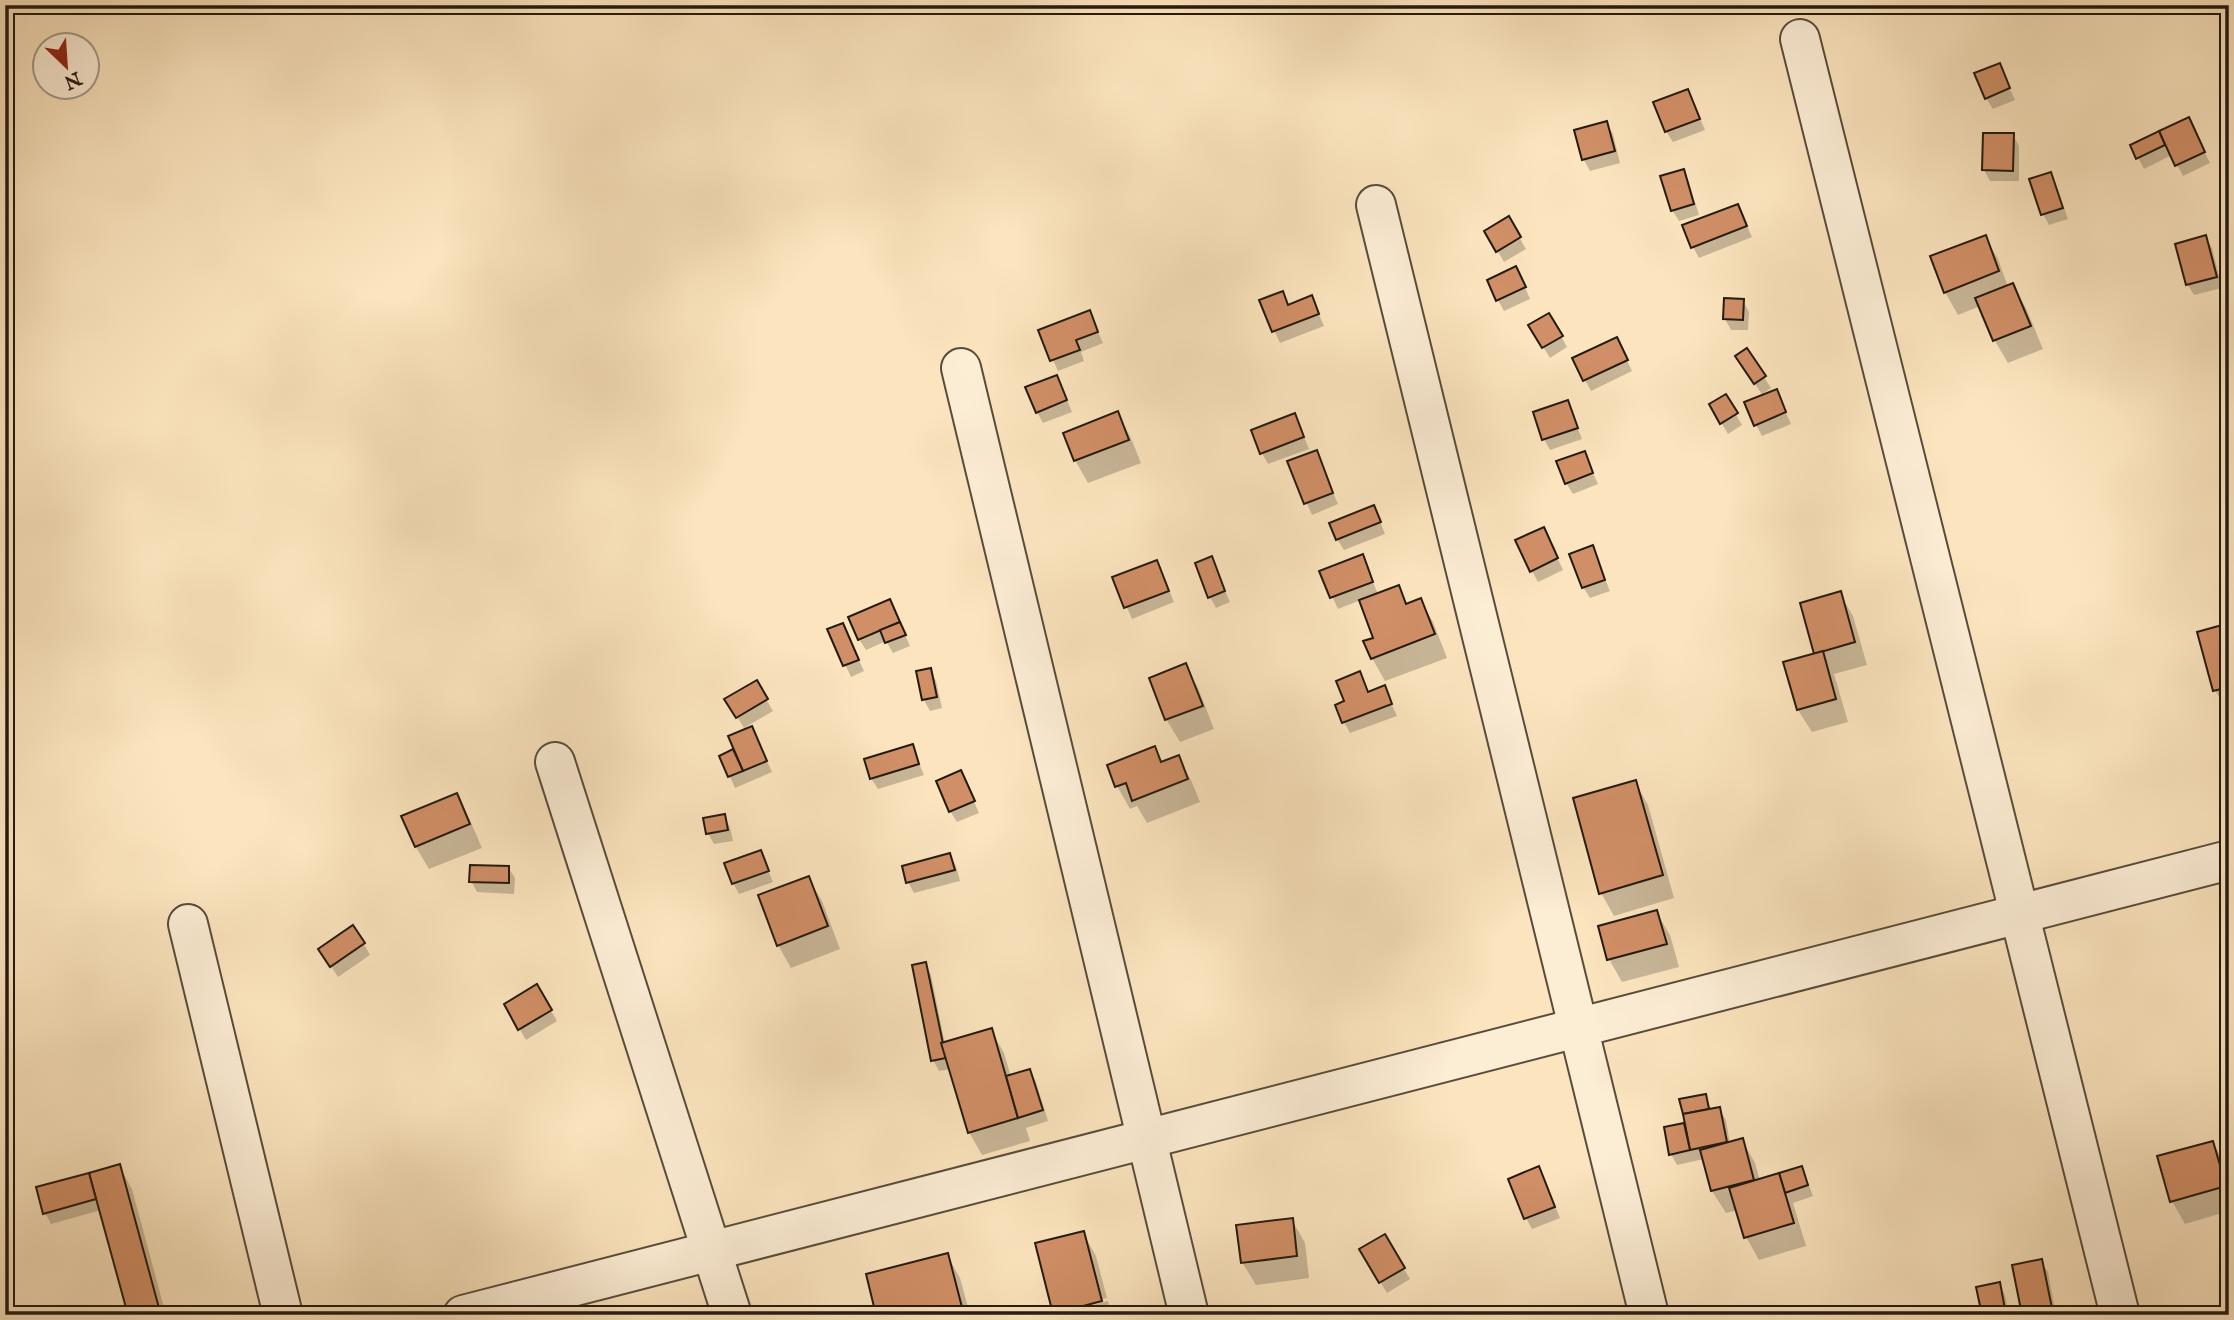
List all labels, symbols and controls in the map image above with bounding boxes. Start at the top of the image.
north arrow [32,32,102,102]
text: N [59,65,86,94]

